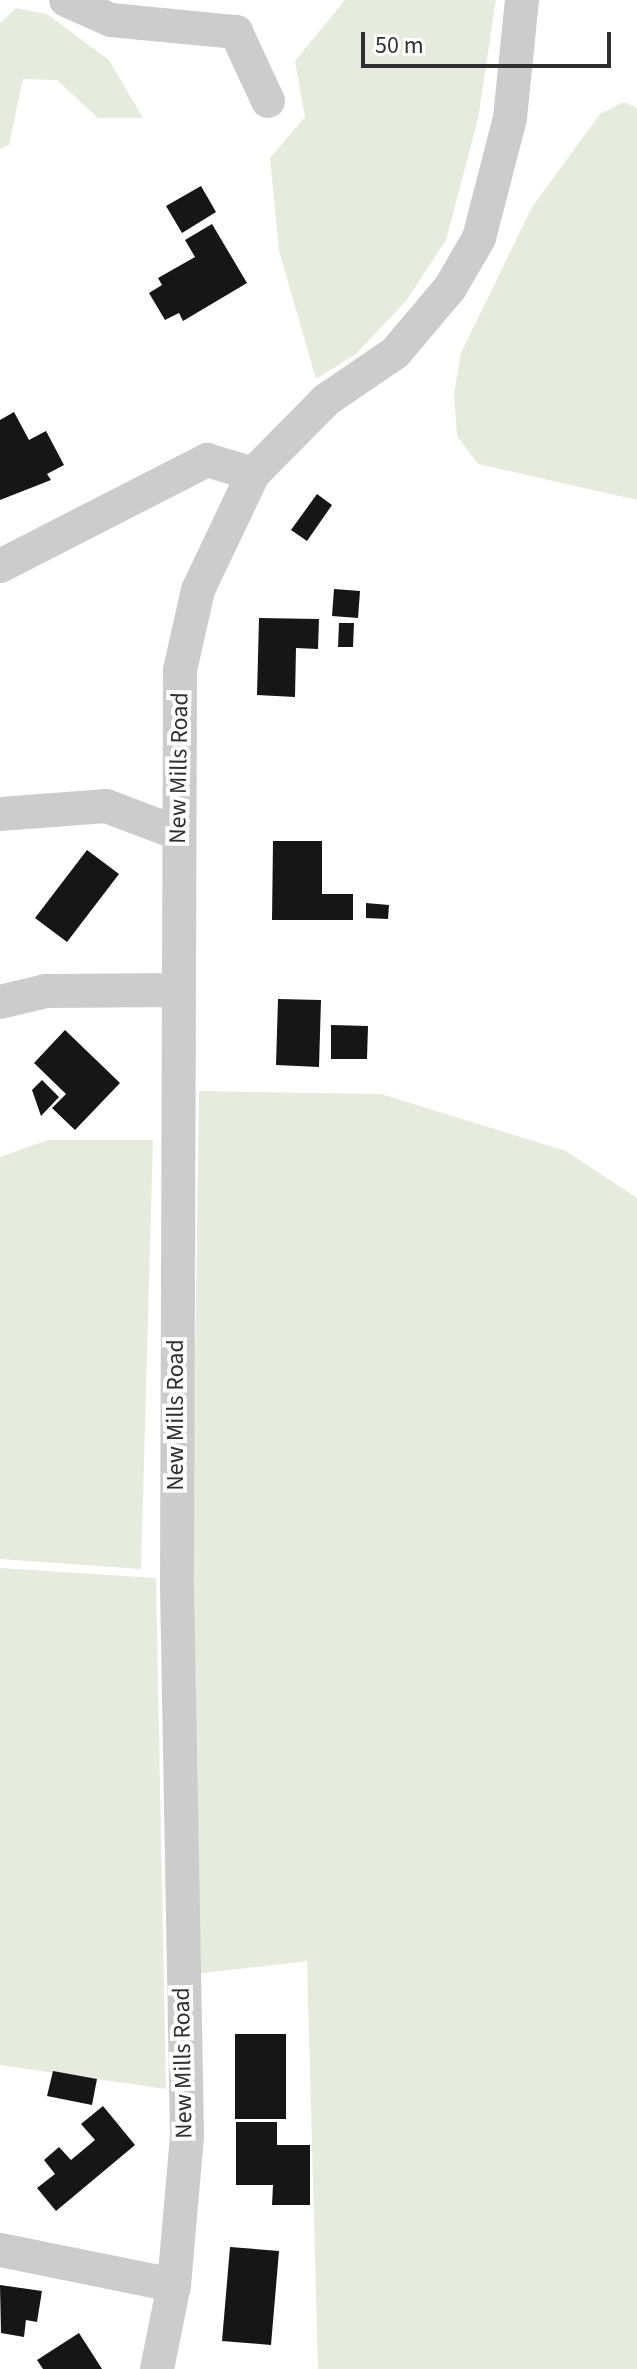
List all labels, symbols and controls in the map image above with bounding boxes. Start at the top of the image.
scale bar [365,16,615,66]
text: 50 m [375,28,424,63]
street label: New Mills Road [163,692,195,844]
street label: New Mills Road [162,1339,190,1491]
street label: New Mills Road [167,1987,199,2139]

